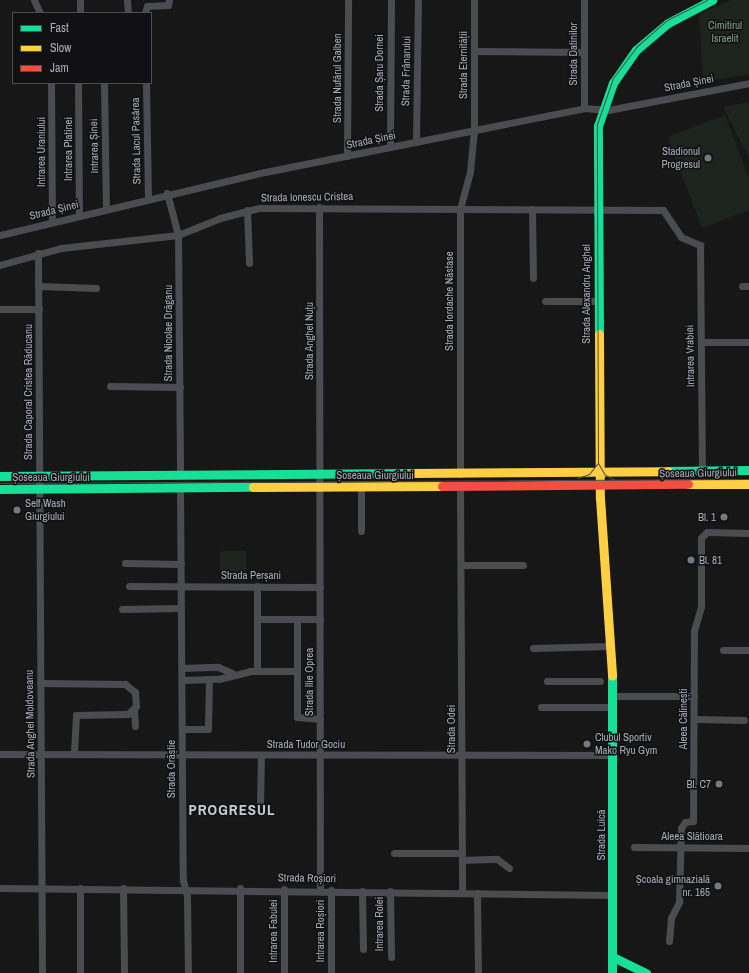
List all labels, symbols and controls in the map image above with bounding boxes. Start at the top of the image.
legend [12,12,152,84]
park label: Cimitirul Israelit [708,19,742,45]
text: Fast [50,20,69,36]
street label: Strada Datinilor [566,22,580,86]
street label: Strada Eternității [456,31,470,99]
street label: Strada Nufărul Galben [330,33,344,123]
street label: Strada Șaru Dornei [372,34,386,112]
street label: Strada Frânarului [399,36,413,106]
text: Slow [50,40,71,56]
text: Jam [50,60,69,76]
street label: Strada Șinei [663,72,715,94]
street label: Strada Lacul Pasărea [129,98,143,184]
street label: Intrarea Uraniului [34,117,48,187]
street label: Intrarea Platinei [61,117,75,181]
street label: Intrarea Șinei [87,119,101,173]
street label: Strada Șinei [345,128,397,152]
place label: Stadionul Progresul [661,145,700,171]
marker: Stadionul Progresul [703,153,713,163]
street label: Strada Ionescu Cristea [261,190,353,204]
street label: Strada Șinei [28,198,80,222]
street label: Strada Alexandru Anghel [579,244,593,344]
street label: Strada Iordache Năstase [442,251,456,351]
street label: Strada Nicolae Drăganu [161,285,175,381]
street label: Strada Anghel Nuțu [302,302,316,380]
street label: Strada Caporal Cristea Răducanu [21,324,35,460]
street label: Intrarea Vrabiei [683,325,697,387]
street label: Șoseaua Giurgiului [659,466,737,480]
street label: Șoseaua Giurgiului [336,468,414,482]
street label: Șoseaua Giurgiului [12,470,90,484]
place label: Self Wash Giurgiului [25,497,66,523]
marker: Self Wash Giurgiului [12,505,22,515]
place label: Bl. 1 [698,510,716,524]
marker: Bl. 1 [719,512,729,522]
place label: Bl. 81 [699,553,722,567]
marker: Bl. 81 [686,555,696,565]
street label: Strada Perșani [221,568,281,582]
street label: Strada Ilie Oprea [302,648,316,716]
street label: Strada Anghel Moldoveanu [22,669,38,779]
street label: Aleea Călinești [676,688,690,750]
street label: Strada Odei [444,705,458,753]
place label: Clubul Sportiv Mako Ryu Gym [595,731,657,757]
street label: Strada Tudor Gociu [267,737,345,751]
marker: Clubul Sportiv Mako Ryu Gym [582,739,592,749]
street label: Strada Orăștie [164,740,178,798]
place label: Bl. C7 [686,777,711,791]
marker: Bl. C7 [714,779,724,789]
district label: PROGRESUL [189,801,275,819]
street label: Strada Luică [594,809,608,861]
street label: Aleea Slătioara [661,829,723,843]
street label: Strada Roșiori [278,871,336,885]
place label: Școala gimnazială nr. 165 [636,873,710,899]
marker: Școala gimnazială nr. 165 [713,881,723,891]
street label: Intrarea Rolei [372,897,386,951]
street label: Intrarea Fabulei [266,899,280,963]
street label: Intrarea Roșiori [313,900,327,962]

